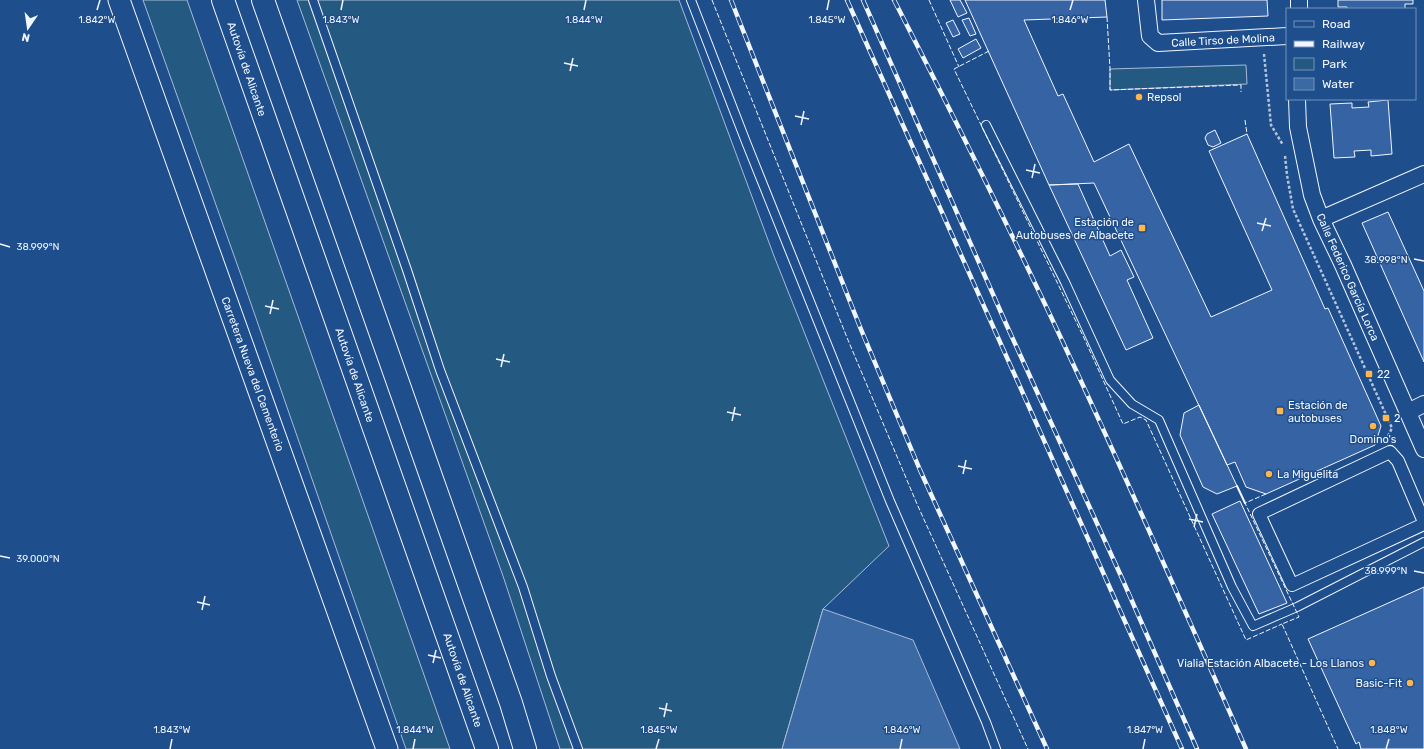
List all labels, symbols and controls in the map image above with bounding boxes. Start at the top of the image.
north arrow [8,8,48,48]
legend [1286,8,1416,100]
text: 1.842°W [78,14,116,26]
text: 1.843°W [322,14,360,26]
text: 1.844°W [565,14,603,26]
text: 1.845°W [808,14,846,26]
text: 1.846°W [1051,14,1089,26]
text: Road [1322,17,1350,31]
street label: Autovía de Alicante [224,20,269,118]
text: N [20,30,31,44]
street label: Calle Tirso de Molina [1171,31,1275,50]
text: Railway [1322,37,1365,51]
text: Park [1322,57,1348,71]
text: Water [1322,77,1354,91]
place label: Repsol [1147,91,1181,104]
marker: Repsol [1134,92,1144,102]
street label: Calle Federico García Lorca [1313,211,1382,343]
place label: Estación de Autobuses de Albacete [1016,216,1134,242]
marker: Estación de Autobuses de Albacete [1137,223,1147,233]
text: 38.999°N [17,241,60,253]
text: 38.998°N [1364,254,1408,266]
street label: Carretera Nueva del Cementerio [218,295,287,453]
street label: Autovía de Alicante [332,326,377,424]
place label: 22 [1377,368,1390,381]
marker: 22 [1364,369,1374,379]
place label: Estación de autobuses [1288,399,1348,425]
marker: Estación de autobuses [1275,406,1285,416]
place label: 2 [1394,412,1400,425]
marker: 2 [1381,413,1391,423]
marker: Domino's [1368,421,1378,431]
place label: Domino's [1350,433,1397,446]
place label: La Miguelita [1277,468,1338,481]
marker: La Miguelita [1264,469,1274,479]
text: 39.000°N [16,553,60,565]
text: 38.999°N [1365,565,1408,577]
street label: Autovía de Alicante [440,631,485,729]
place label: Vialia Estación Albacete - Los Llanos [1177,657,1364,670]
marker: Vialia Estación Albacete - Los Llanos [1367,658,1377,668]
place label: Basic-Fit [1356,677,1403,690]
marker: Basic-Fit [1405,678,1415,688]
text: 1.843°W [153,724,191,736]
text: 1.844°W [396,724,434,736]
text: 1.845°W [640,724,678,736]
text: 1.846°W [883,724,921,736]
text: 1.847°W [1127,724,1163,736]
text: 1.848°W [1370,724,1408,736]

